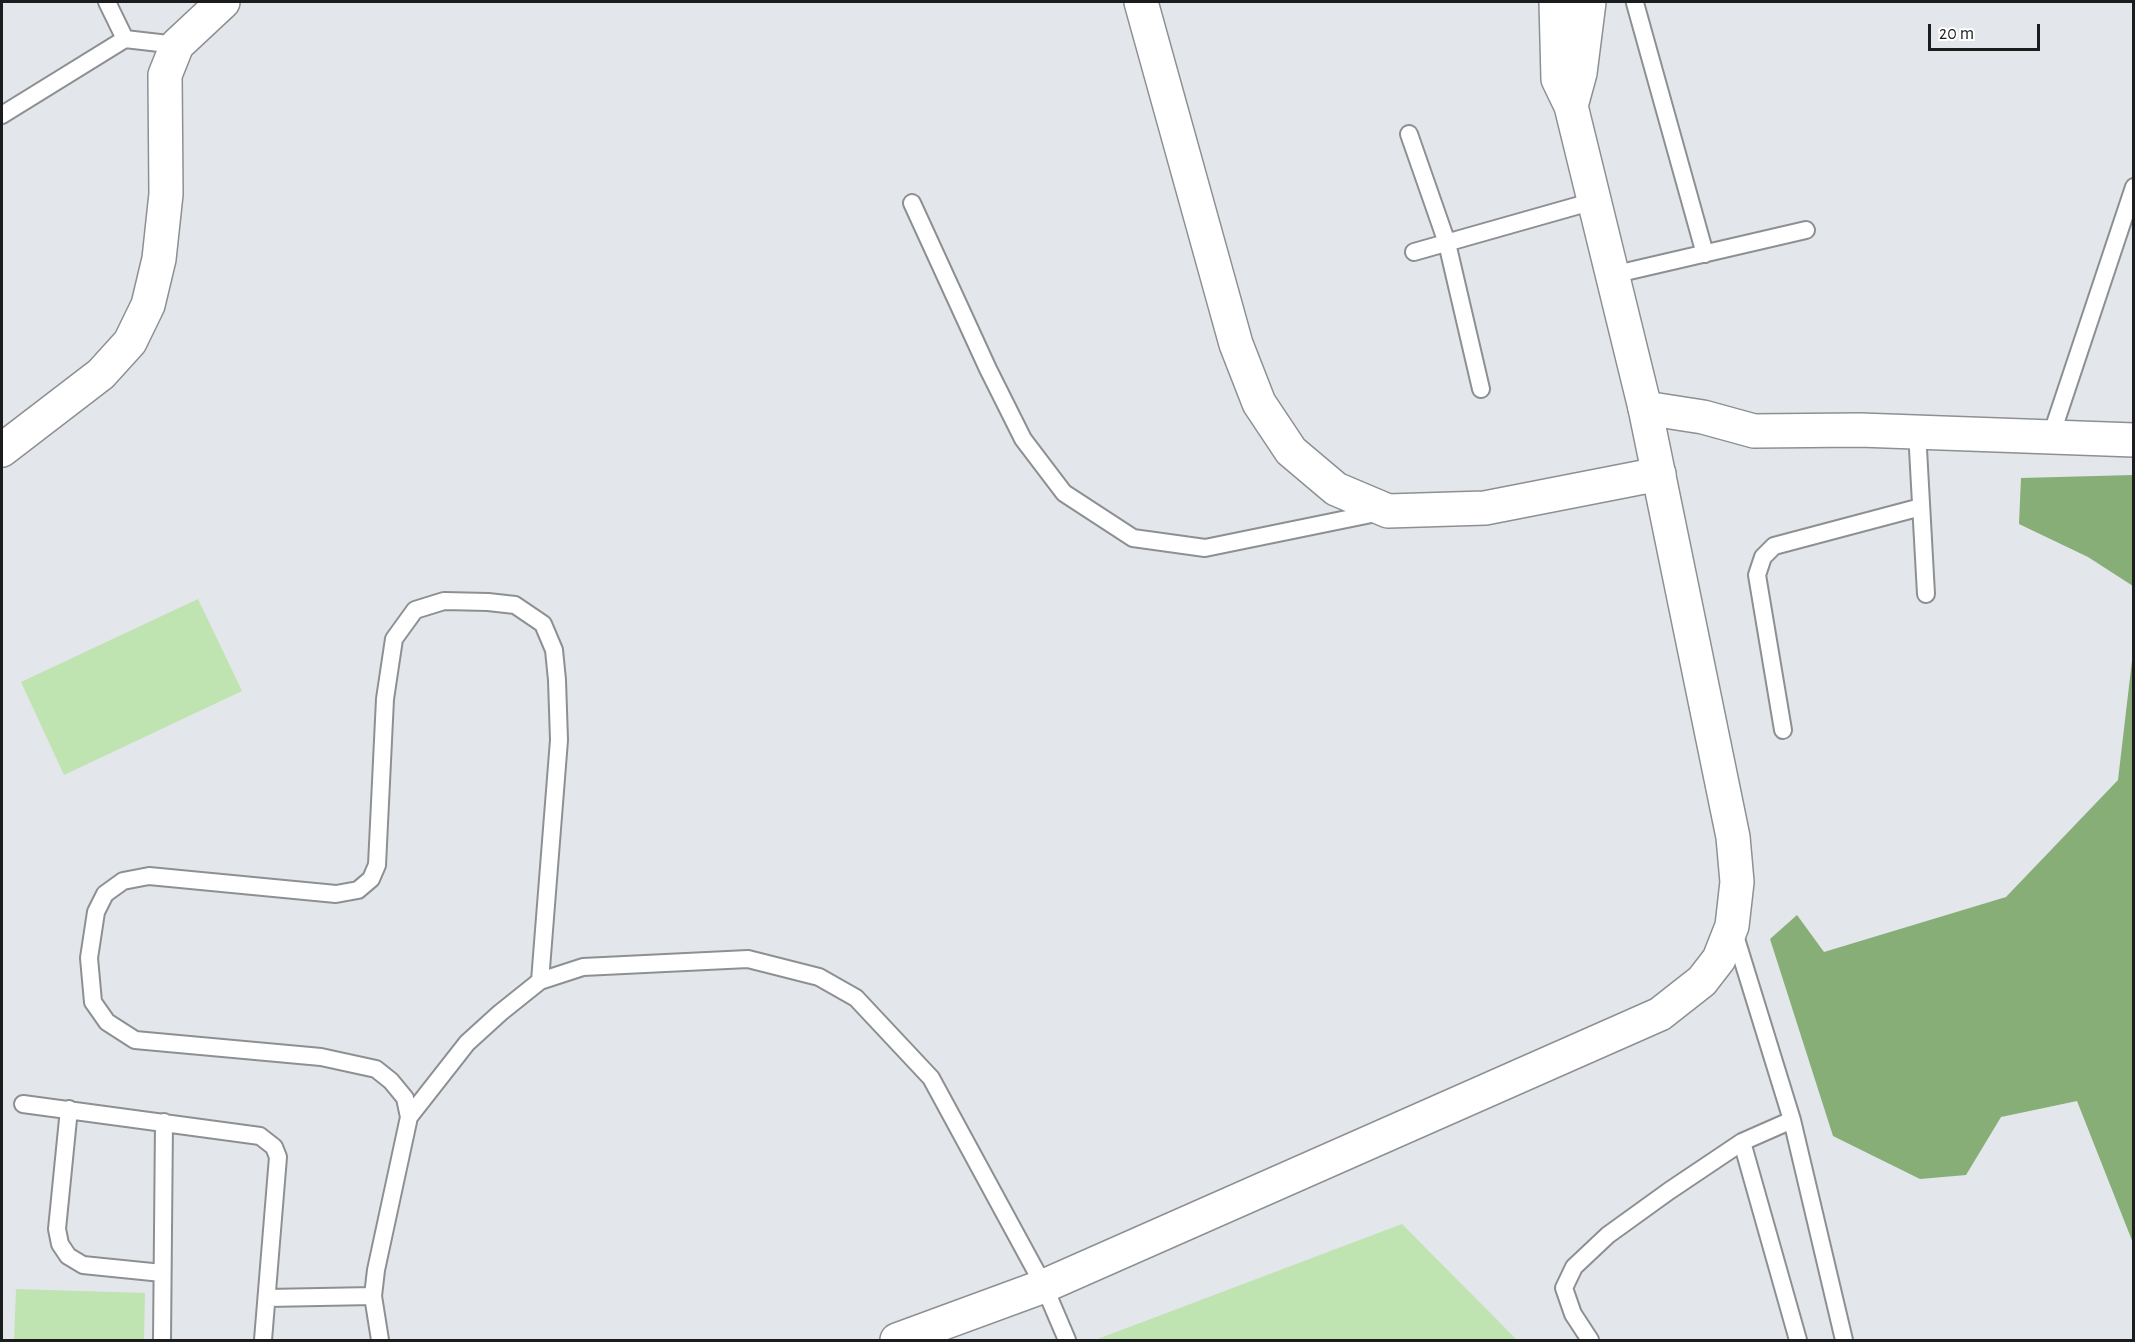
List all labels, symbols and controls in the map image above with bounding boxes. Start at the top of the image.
scale bar [1931,12,2044,50]
text: 20 m [1939,25,1974,43]

